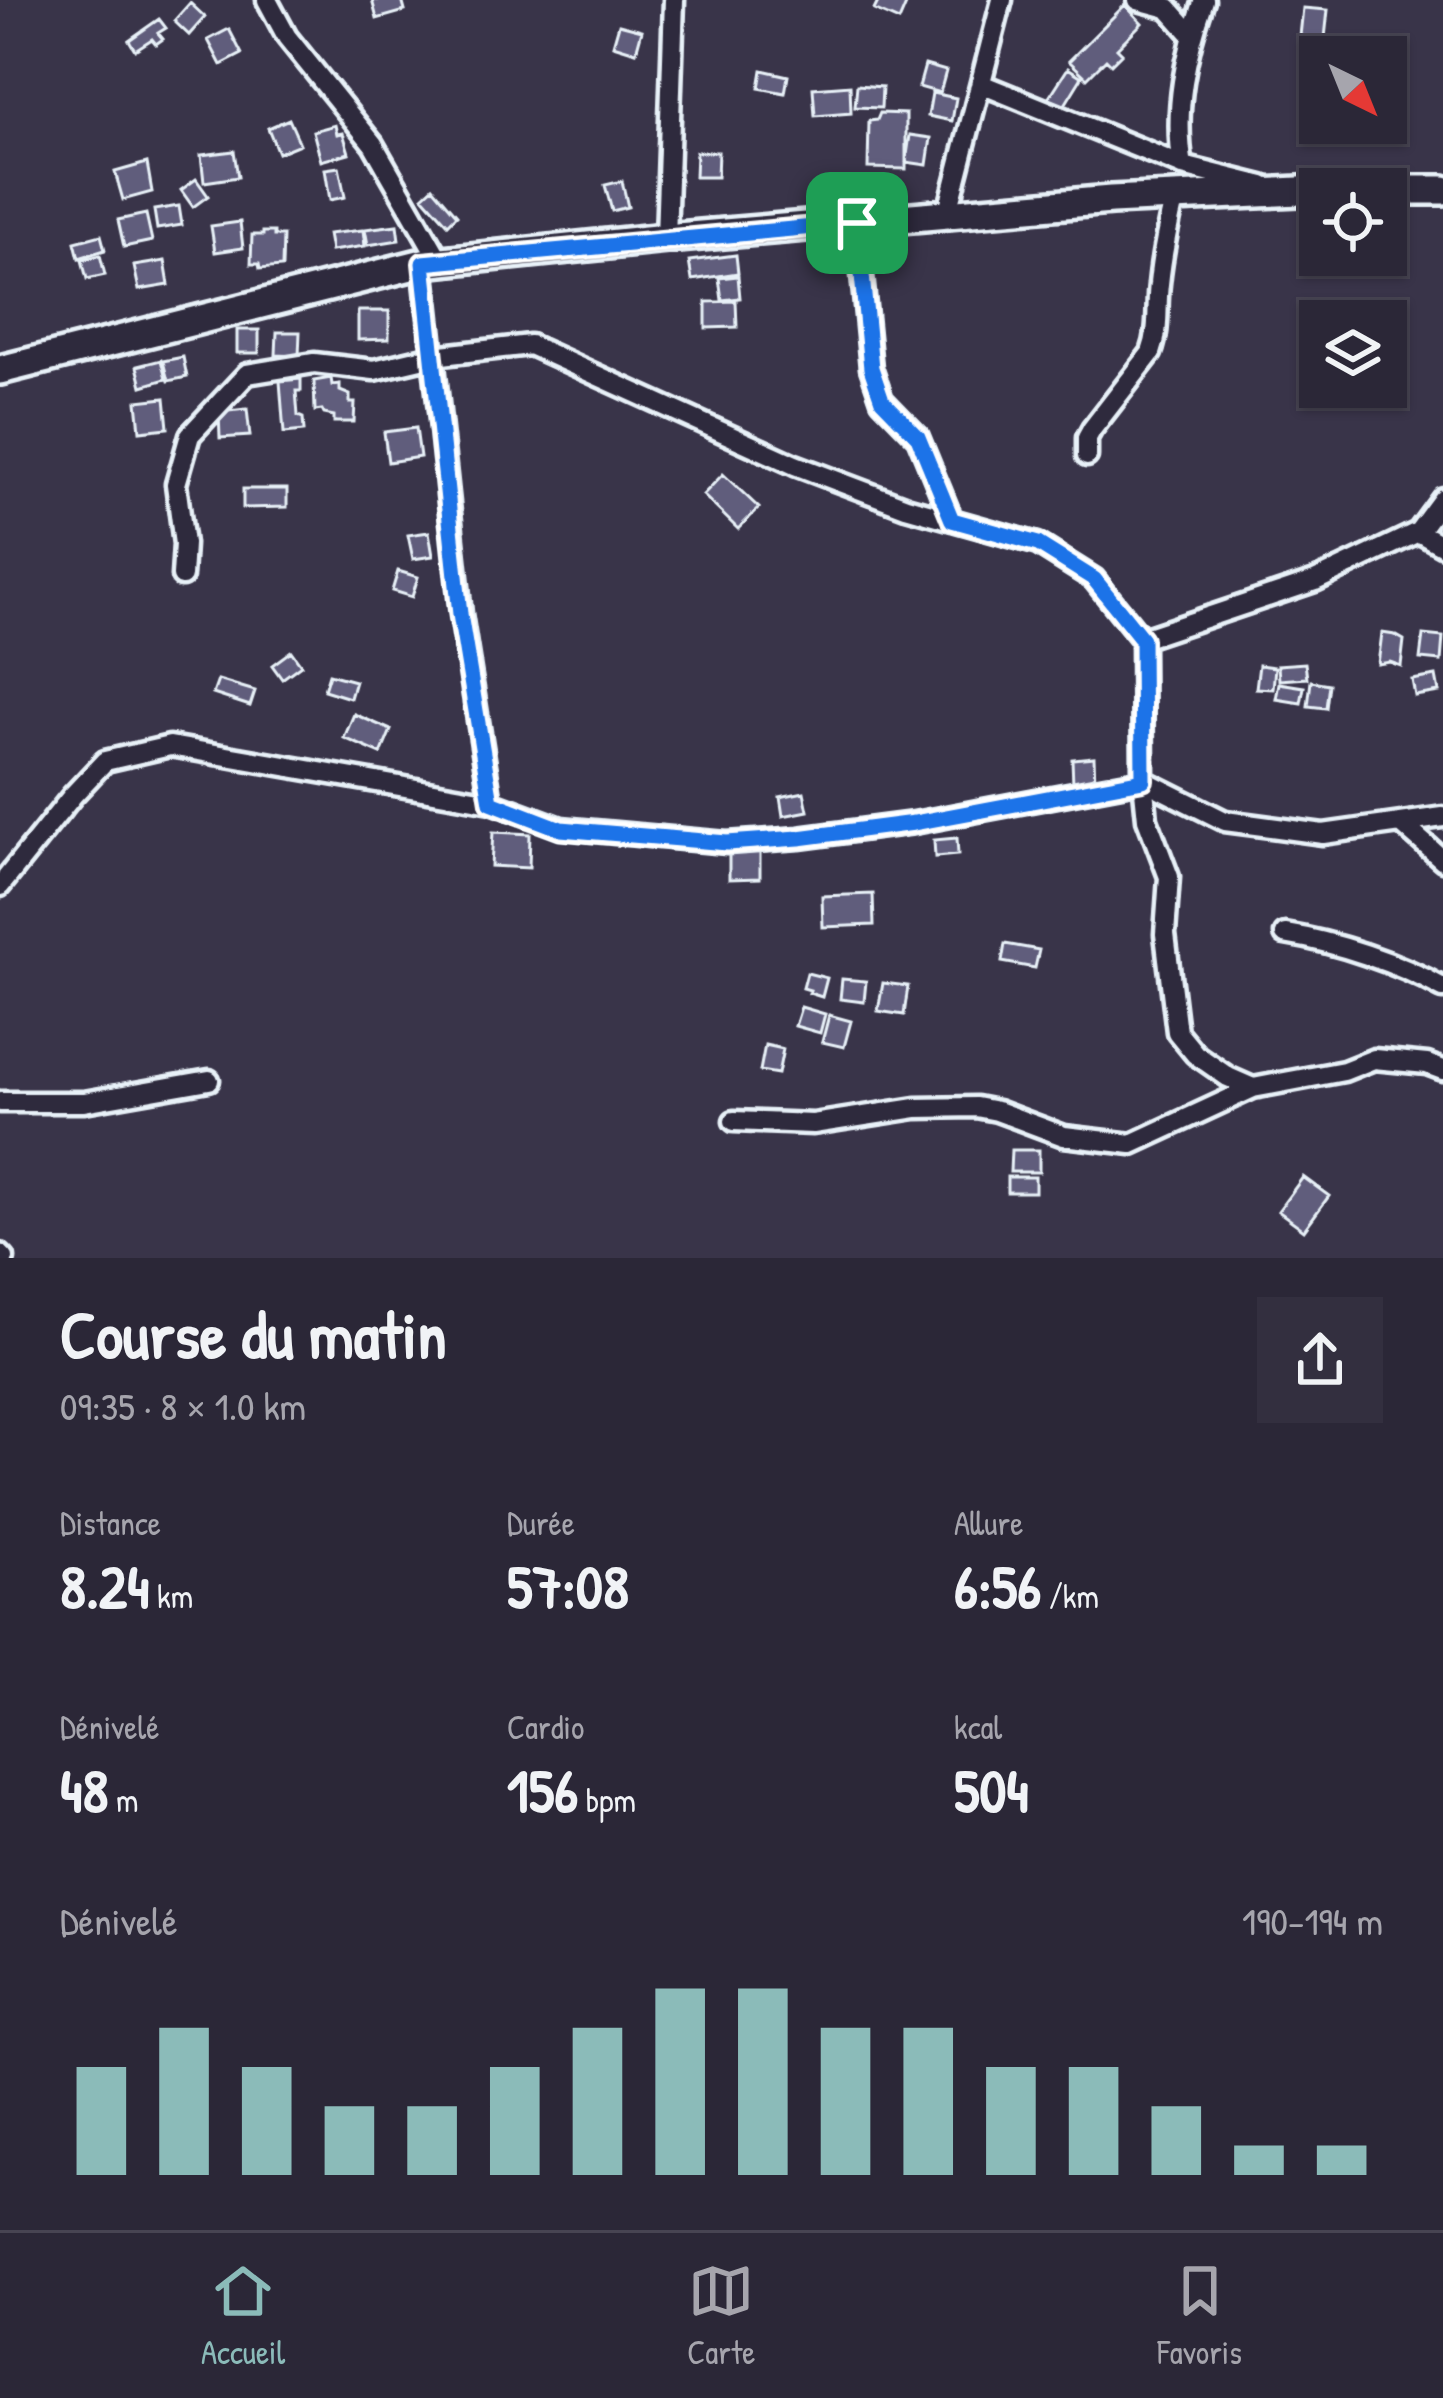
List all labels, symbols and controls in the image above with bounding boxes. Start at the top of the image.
north arrow [1299,36,1407,144]
map controls [1299,36,1407,408]
button: locate [1299,168,1407,276]
pin [806,172,908,274]
icon: arrive [824,190,890,256]
button: layers [1299,300,1407,408]
text: Course du matin [60,1289,447,1379]
button: share [1257,1297,1383,1423]
text: 09:35 · 8 × 1.0 km [60,1379,306,1432]
text: Distance [60,1501,161,1545]
text: Durée [507,1501,575,1545]
text: Allure [954,1501,1023,1545]
text: 8.24 [60,1545,149,1627]
text: 57:08 [507,1545,629,1627]
text: 6:56 [954,1545,1041,1627]
text: km [149,1574,193,1618]
text: /km [1041,1574,1099,1618]
text: Dénivelé [60,1705,159,1749]
text: Cardio [507,1705,584,1749]
text: kcal [954,1705,1002,1749]
text: 48 [60,1749,108,1831]
text: 156 [507,1749,578,1831]
text: 504 [954,1749,1029,1831]
text: m [108,1778,139,1822]
text: bpm [578,1778,636,1822]
text: Dénivelé [60,1894,177,1947]
text: 190–194 m [1242,1894,1383,1947]
tab: Accueil [201,2258,285,2374]
tab: Carte [687,2258,755,2374]
tab: Favoris [1157,2258,1242,2374]

